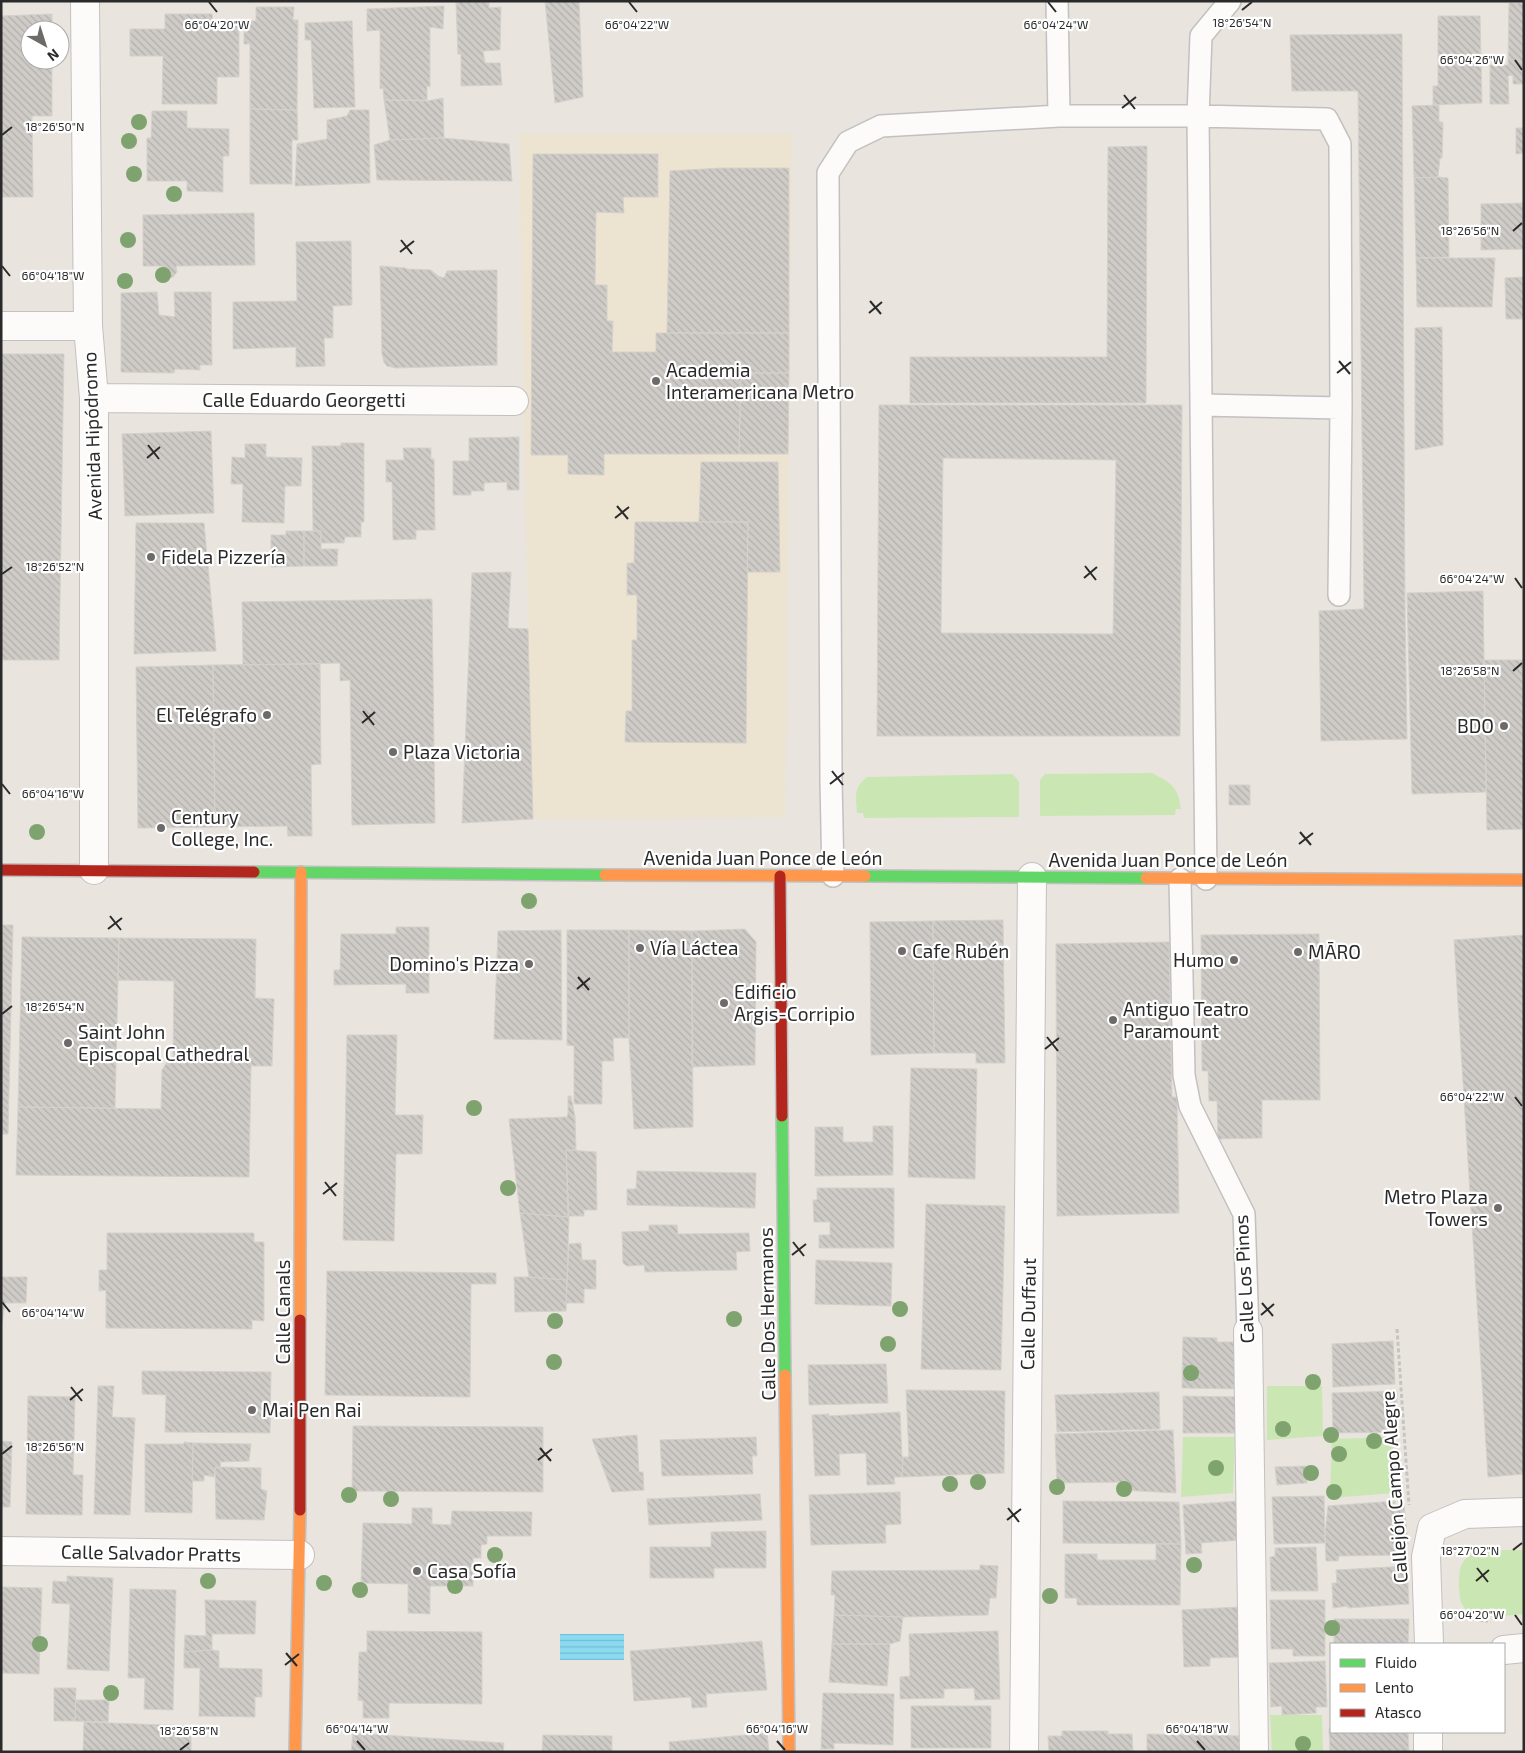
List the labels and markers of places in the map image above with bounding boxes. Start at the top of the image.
place label: Academia Interamericana Metro [666,358,854,403]
marker: Academia Interamericana Metro [650,375,662,387]
place label: Fidela Pizzería [161,545,286,568]
marker: Fidela Pizzería [145,551,157,563]
place label: El Telégrafo [156,703,257,726]
marker: El Telégrafo [261,709,273,721]
place label: BDO [1457,714,1494,737]
marker: BDO [1498,720,1510,732]
place label: Plaza Victoria [403,740,521,763]
marker: Plaza Victoria [387,746,399,758]
place label: Century College, Inc. [171,805,273,850]
marker: Century College, Inc. [155,822,167,834]
place label: Vía Láctea [650,936,738,959]
place label: Cafe Rubén [912,939,1009,962]
place label: MĀRO [1308,940,1361,963]
marker: Vía Láctea [634,942,646,954]
marker: Cafe Rubén [896,945,908,957]
marker: MĀRO [1292,946,1304,958]
place label: Humo [1173,948,1224,971]
place label: Domino's Pizza [389,952,519,975]
marker: Humo [1228,954,1240,966]
marker: Domino's Pizza [523,958,535,970]
place label: Edificio Argis-Corripio [734,980,855,1025]
marker: Edificio Argis-Corripio [718,997,730,1009]
place label: Antiguo Teatro Paramount [1123,997,1249,1042]
marker: Antiguo Teatro Paramount [1107,1014,1119,1026]
place label: Saint John Episcopal Cathedral [78,1020,249,1065]
marker: Saint John Episcopal Cathedral [62,1037,74,1049]
place label: Metro Plaza Towers [1384,1185,1488,1230]
marker: Metro Plaza Towers [1492,1202,1504,1214]
place label: Mai Pen Rai [262,1398,362,1421]
marker: Mai Pen Rai [246,1404,258,1416]
place label: Casa Sofía [427,1559,516,1582]
marker: Casa Sofía [411,1565,423,1577]

